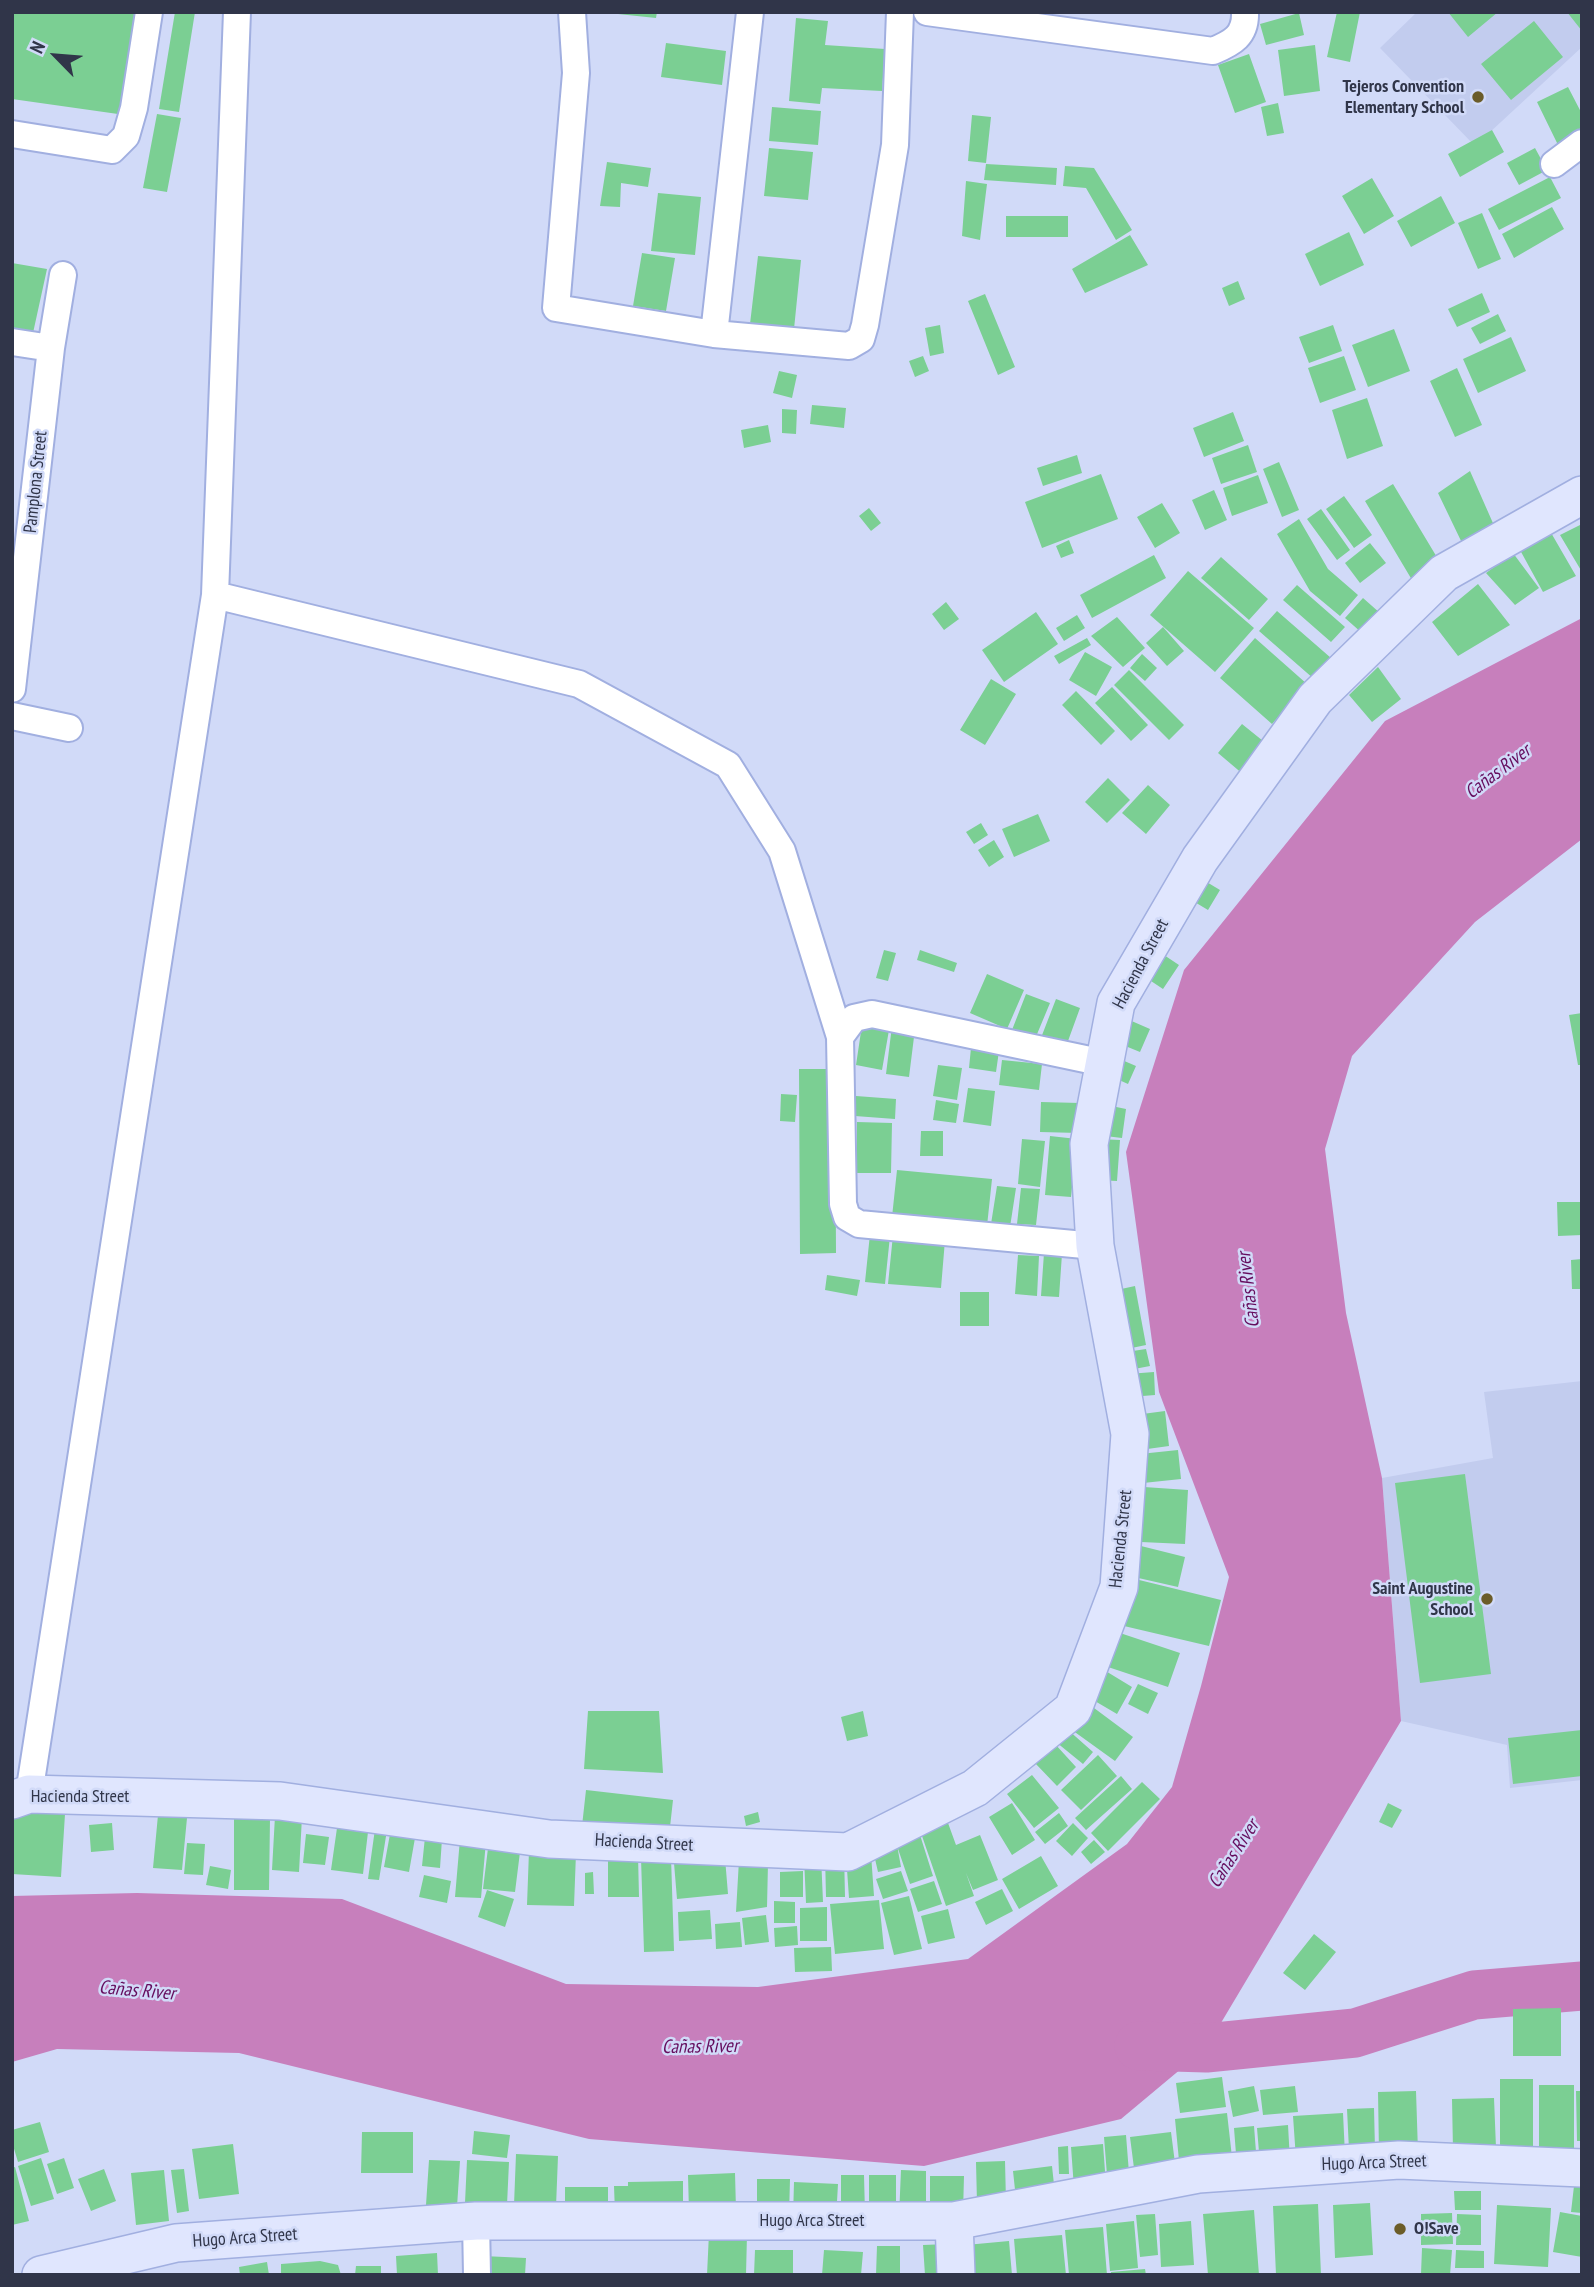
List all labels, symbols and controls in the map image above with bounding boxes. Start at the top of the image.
north arrow [21,21,91,91]
text: N [24,37,50,57]
place label: Tejeros Convention Elementary School [1343,76,1464,119]
marker: Tejeros Convention Elementary School [1470,89,1486,105]
street label: Pamplona Street [20,430,52,534]
water label: Cañas River [1461,740,1535,804]
street label: Hacienda Street [1108,915,1174,1013]
water label: Cañas River [1233,1251,1265,1329]
street label: Hacienda Street [1105,1489,1137,1589]
place label: Saint Augustine School [1372,1578,1473,1620]
marker: Saint Augustine School [1479,1591,1495,1607]
street label: Hacienda Street [31,1786,129,1808]
water label: Cañas River [1204,1816,1264,1892]
street label: Hacienda Street [594,1830,694,1856]
water label: Cañas River [98,1976,176,2006]
water label: Cañas River [662,2035,738,2059]
street label: Hugo Arca Street [1321,2150,1427,2176]
street label: Hugo Arca Street [760,2210,864,2232]
place label: O!Save [1414,2218,1459,2240]
marker: O!Save [1392,2221,1408,2237]
street label: Hugo Arca Street [192,2224,298,2252]

